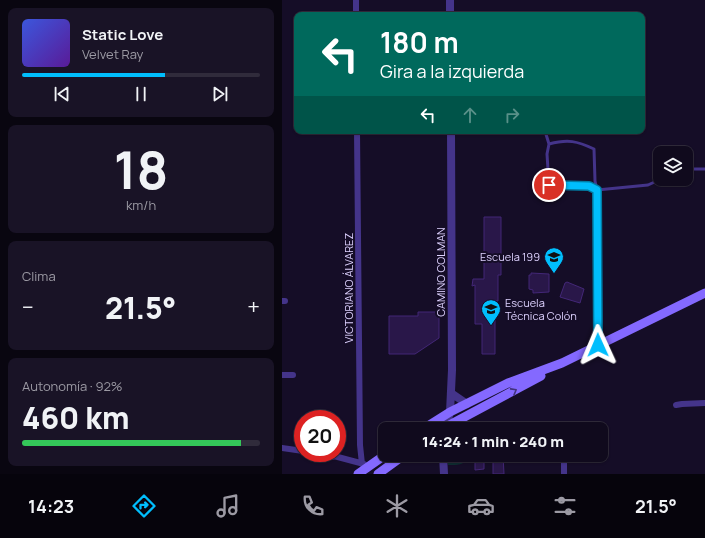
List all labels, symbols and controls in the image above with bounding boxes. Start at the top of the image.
text: 180 m [380,23,459,61]
text: Static Love [82,24,163,45]
icon: left [314,28,366,80]
text: Velvet Ray [82,45,143,63]
text: Gira a la izquierda [380,59,524,83]
icon: previous [51,83,73,105]
icon: pause [130,83,152,105]
icon: next [209,83,231,105]
icon: left [417,104,439,126]
icon: ahead [459,104,481,126]
icon: right [501,104,523,126]
text: 18 [114,134,168,205]
map controls [653,146,693,186]
button: layers [653,146,693,186]
pin [532,168,566,202]
icon: arrive [538,174,560,196]
text: km/h [126,196,156,214]
street label: CAMINO COLMAN [433,227,448,317]
street label: VICTORIANO ÁLVAREZ [341,233,356,343]
school or university icon: Escuela 199 [543,246,565,274]
place label: Escuela 199 [480,249,540,264]
text: Clima [22,267,56,285]
text: 21.5° [105,287,176,328]
text: − [22,292,34,322]
text: + [247,292,260,322]
place label: Escuela Técnica Colón [505,295,577,323]
school or university icon: Escuela Técnica Colón [480,298,502,326]
position arrow [577,324,619,366]
text: Autonomía · 92% [22,377,123,395]
one-way arrow [510,388,517,395]
text: 460 km [22,397,129,438]
speed limit sign: 20 [294,410,346,462]
text: 14:24 · 1 min · 240 m [422,431,564,452]
icon: directions [130,492,158,520]
icon: music [214,492,242,520]
icon: phone [299,492,327,520]
icon: climate [383,492,411,520]
icon: car [467,492,495,520]
icon: filters [551,492,579,520]
text: 14:23 [28,494,74,518]
text: 21.5° [635,494,677,518]

